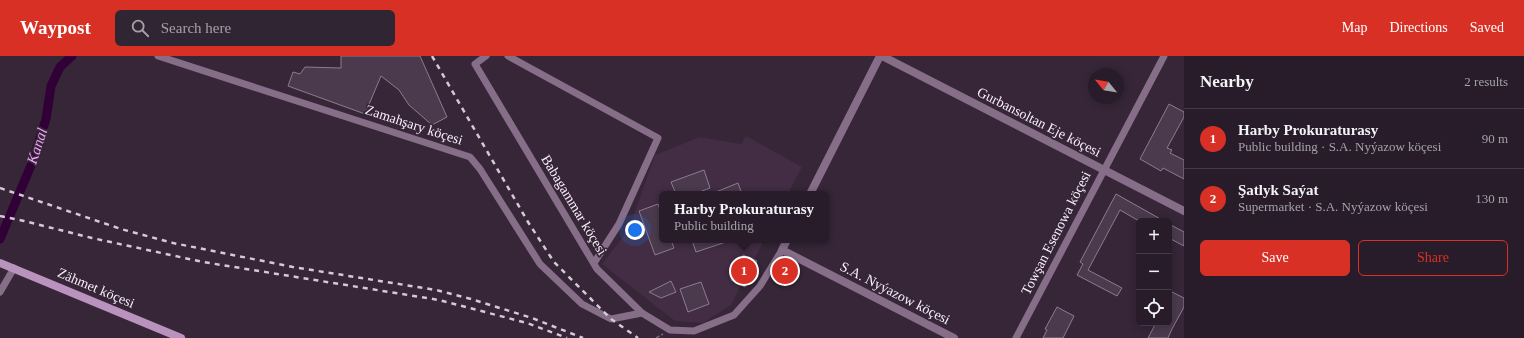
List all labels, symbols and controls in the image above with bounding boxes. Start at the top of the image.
search box [115,10,395,46]
text: Waypost [20,17,91,38]
icon: search [129,17,151,39]
text: Search here [161,20,231,36]
text: Map [1342,20,1367,35]
text: Directions [1389,20,1448,35]
text: Saved [1470,20,1504,35]
north arrow [1088,68,1124,104]
text: Nearby [1200,72,1254,91]
text: 2 results [1464,74,1508,89]
street label: Gurbansoltan Eje köçesi [975,84,1103,160]
street label: Zamahşary köçesi [363,102,465,148]
text: Harby Prokuraturasy [1238,122,1378,138]
water label: Kanal [23,126,50,167]
text: 1 [1210,131,1216,146]
text: 90 m [1482,131,1508,146]
text: Public building · S.A. Nyýazow köçesi [1238,139,1441,154]
street label: Babagammar köçesi [538,152,610,258]
street label: Towşan Esenowa köçesi [1018,169,1094,297]
text: Şatlyk Saýat [1238,182,1318,198]
popup [659,191,829,243]
text: 2 [1210,191,1216,206]
text: 130 m [1475,191,1508,206]
text: Supermarket · S.A. Nyýazow köçesi [1238,199,1428,214]
text: Harby Prokuraturasy [674,201,814,217]
text: Public building [674,218,754,233]
map controls [1136,218,1172,326]
button: + [1136,218,1172,254]
your location [625,220,645,240]
button: Save [1200,240,1350,276]
button: Share [1358,240,1508,276]
button: − [1136,254,1172,290]
pin: 1 [731,256,757,286]
pin: 2 [772,256,798,286]
street label: S.A. Nyýazow köçesi [838,259,953,327]
street label: Zähmet köçesi [55,265,137,311]
button: locate [1136,290,1172,326]

